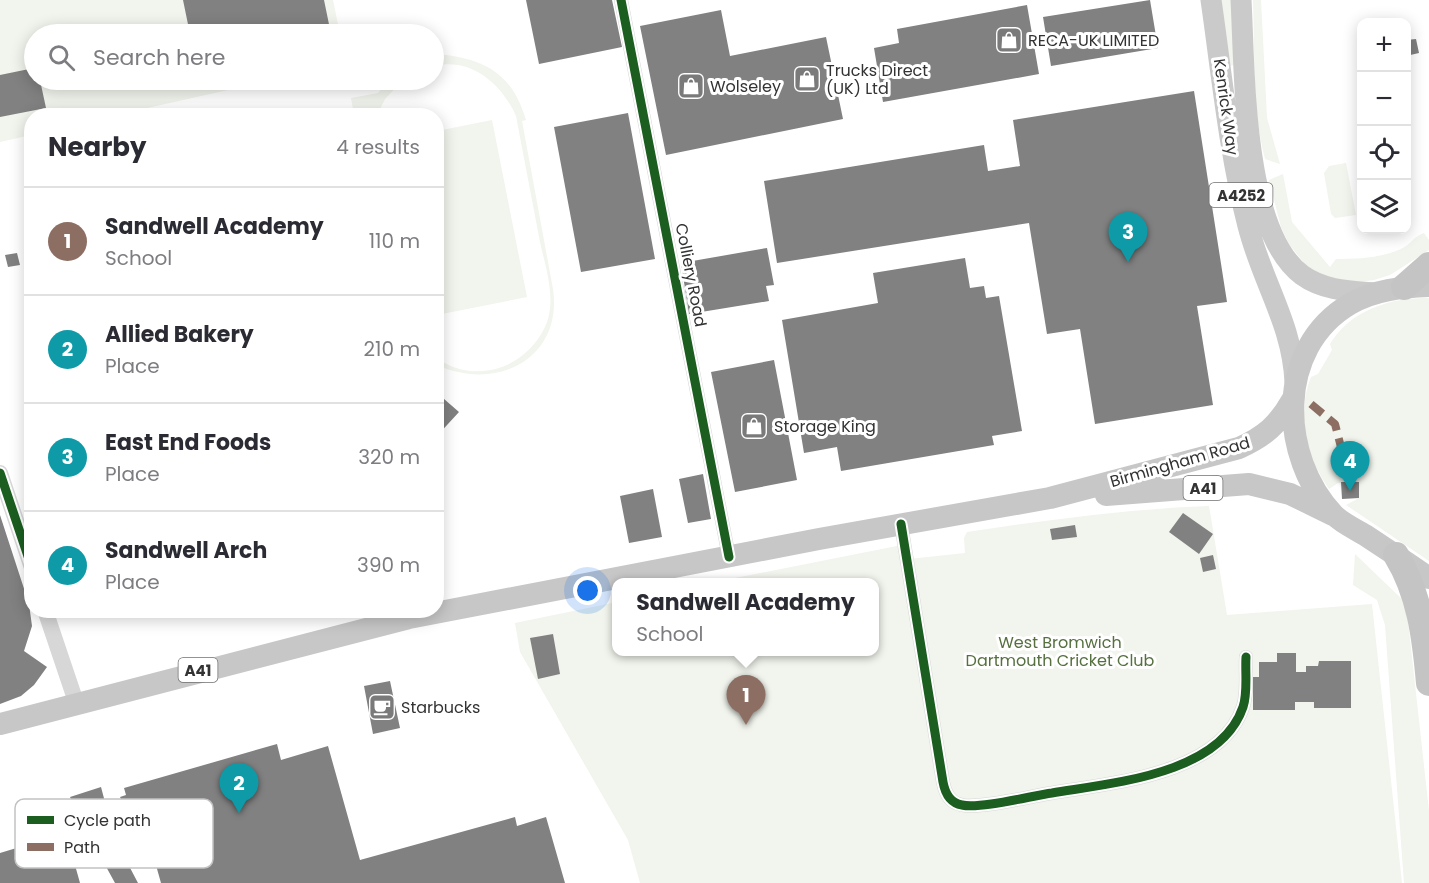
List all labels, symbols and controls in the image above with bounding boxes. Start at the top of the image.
map controls [1357,18,1411,234]
button: + [1357,18,1411,72]
search box [24,24,444,90]
shop icon: RECA-UK LIMITED [994,25,1024,55]
place label: RECA-UK LIMITED [1028,29,1159,52]
icon: search [45,41,78,74]
text: Search here [93,42,226,73]
street label: Kenrick Way [1208,57,1244,157]
place label: Trucks Direct (UK) Ltd [826,59,928,100]
shop icon: Trucks Direct (UK) Ltd [792,64,822,94]
shop icon: Wolseley [676,71,706,101]
button: − [1357,72,1411,126]
place label: Wolseley [710,75,781,98]
button: locate [1357,126,1411,180]
text: Nearby [48,129,146,165]
text: 4 results [336,133,420,161]
button: layers [1357,180,1411,234]
road number: A4252 [1210,183,1272,207]
text: Sandwell Academy [105,211,324,242]
pin: 3 [1108,212,1148,262]
street label: Colliery Road [670,221,712,329]
text: 1 [64,227,71,255]
text: 110 m [369,227,420,255]
text: School [105,244,172,272]
text: Allied Bakery [105,319,254,350]
text: 2 [62,335,73,363]
text: 210 m [364,335,420,363]
text: Place [105,352,160,380]
shop icon: Storage King [739,411,769,441]
place label: Storage King [774,415,876,438]
text: East End Foods [105,427,271,458]
street label: Birmingham Road [1107,431,1253,493]
pin: 4 [1330,442,1370,491]
text: 3 [61,443,74,471]
text: 320 m [358,443,420,471]
text: Place [105,460,160,488]
road number: A41 [1184,476,1222,500]
text: Sandwell Arch [105,535,267,566]
text: 4 [61,551,74,579]
text: 390 m [357,551,420,579]
text: Place [105,568,160,596]
your location [573,576,602,605]
popup [612,578,879,656]
text: Sandwell Academy [636,587,855,618]
text: School [636,620,703,648]
park label: West Bromwich Dartmouth Cricket Club [966,631,1155,672]
road number: A41 [178,658,218,682]
pin: 1 [726,676,766,725]
cafe icon: Starbucks [367,692,397,722]
place label: Starbucks [401,696,480,719]
pin: 2 [220,764,258,813]
legend [15,799,213,868]
text: Cycle path [64,809,151,832]
text: Path [64,836,100,859]

